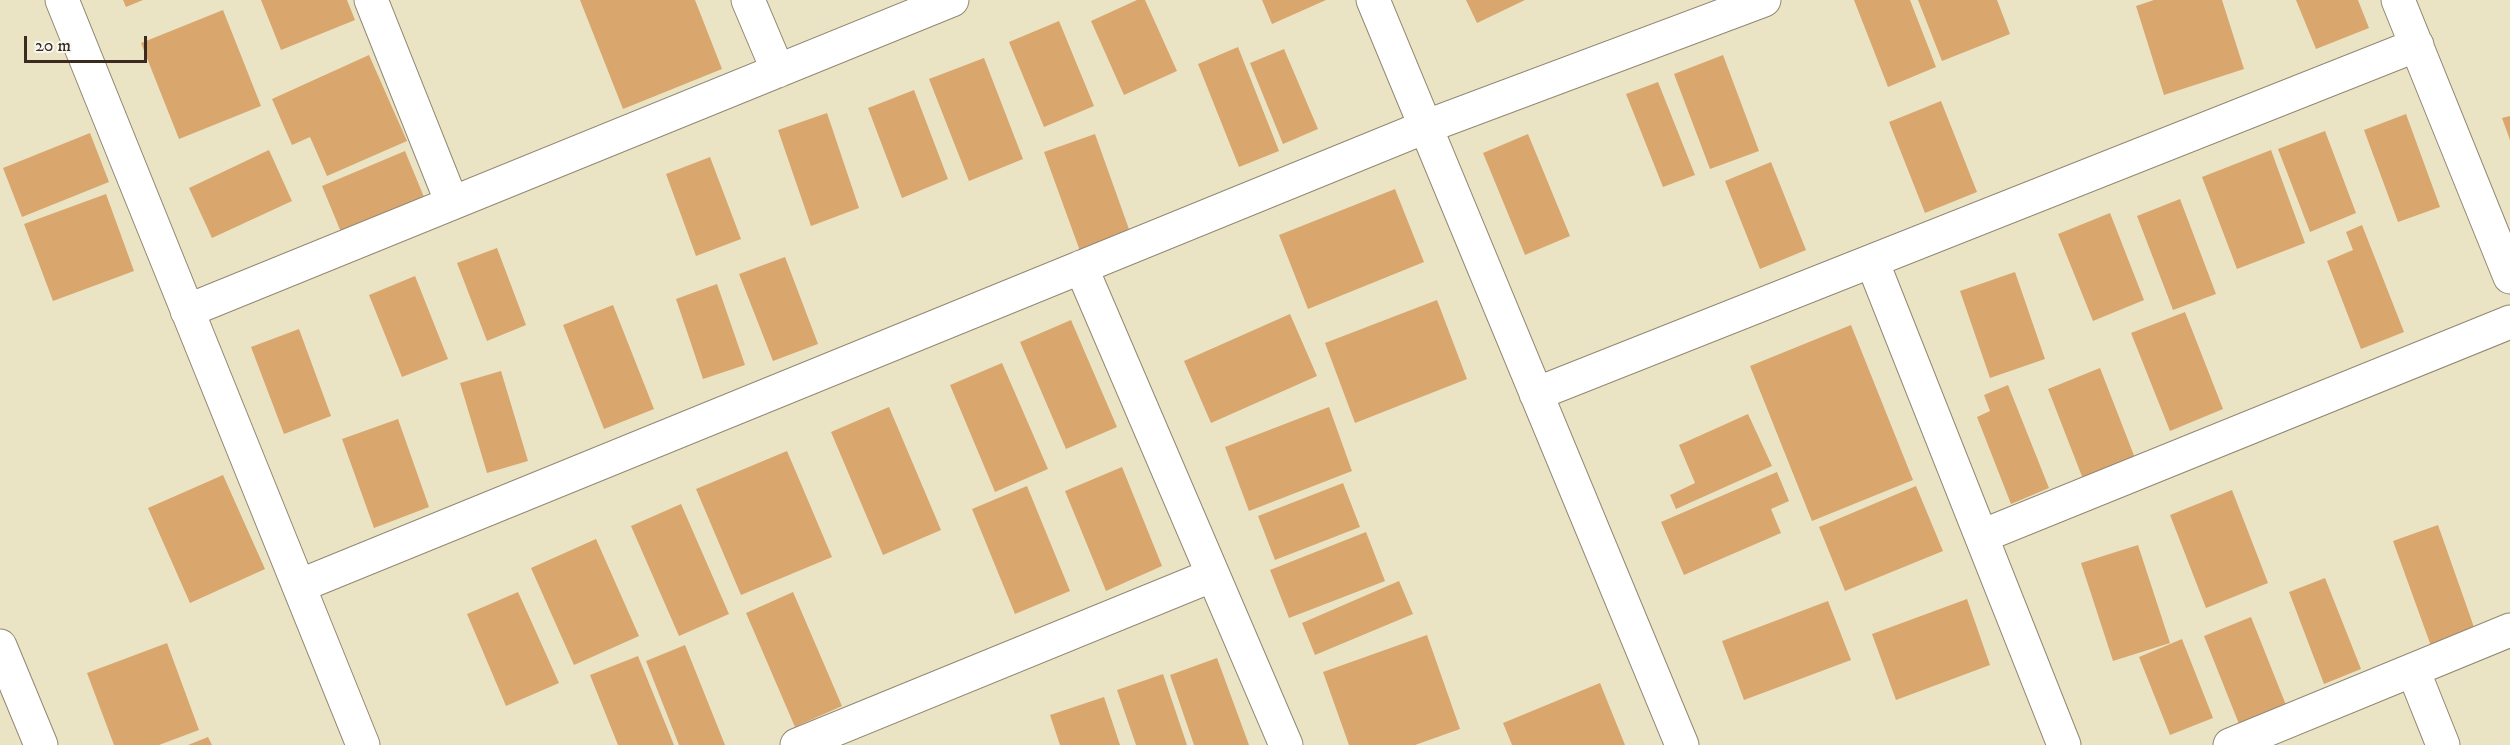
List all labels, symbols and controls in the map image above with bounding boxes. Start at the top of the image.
scale bar [27,24,150,62]
text: 20 m [35,35,71,57]

